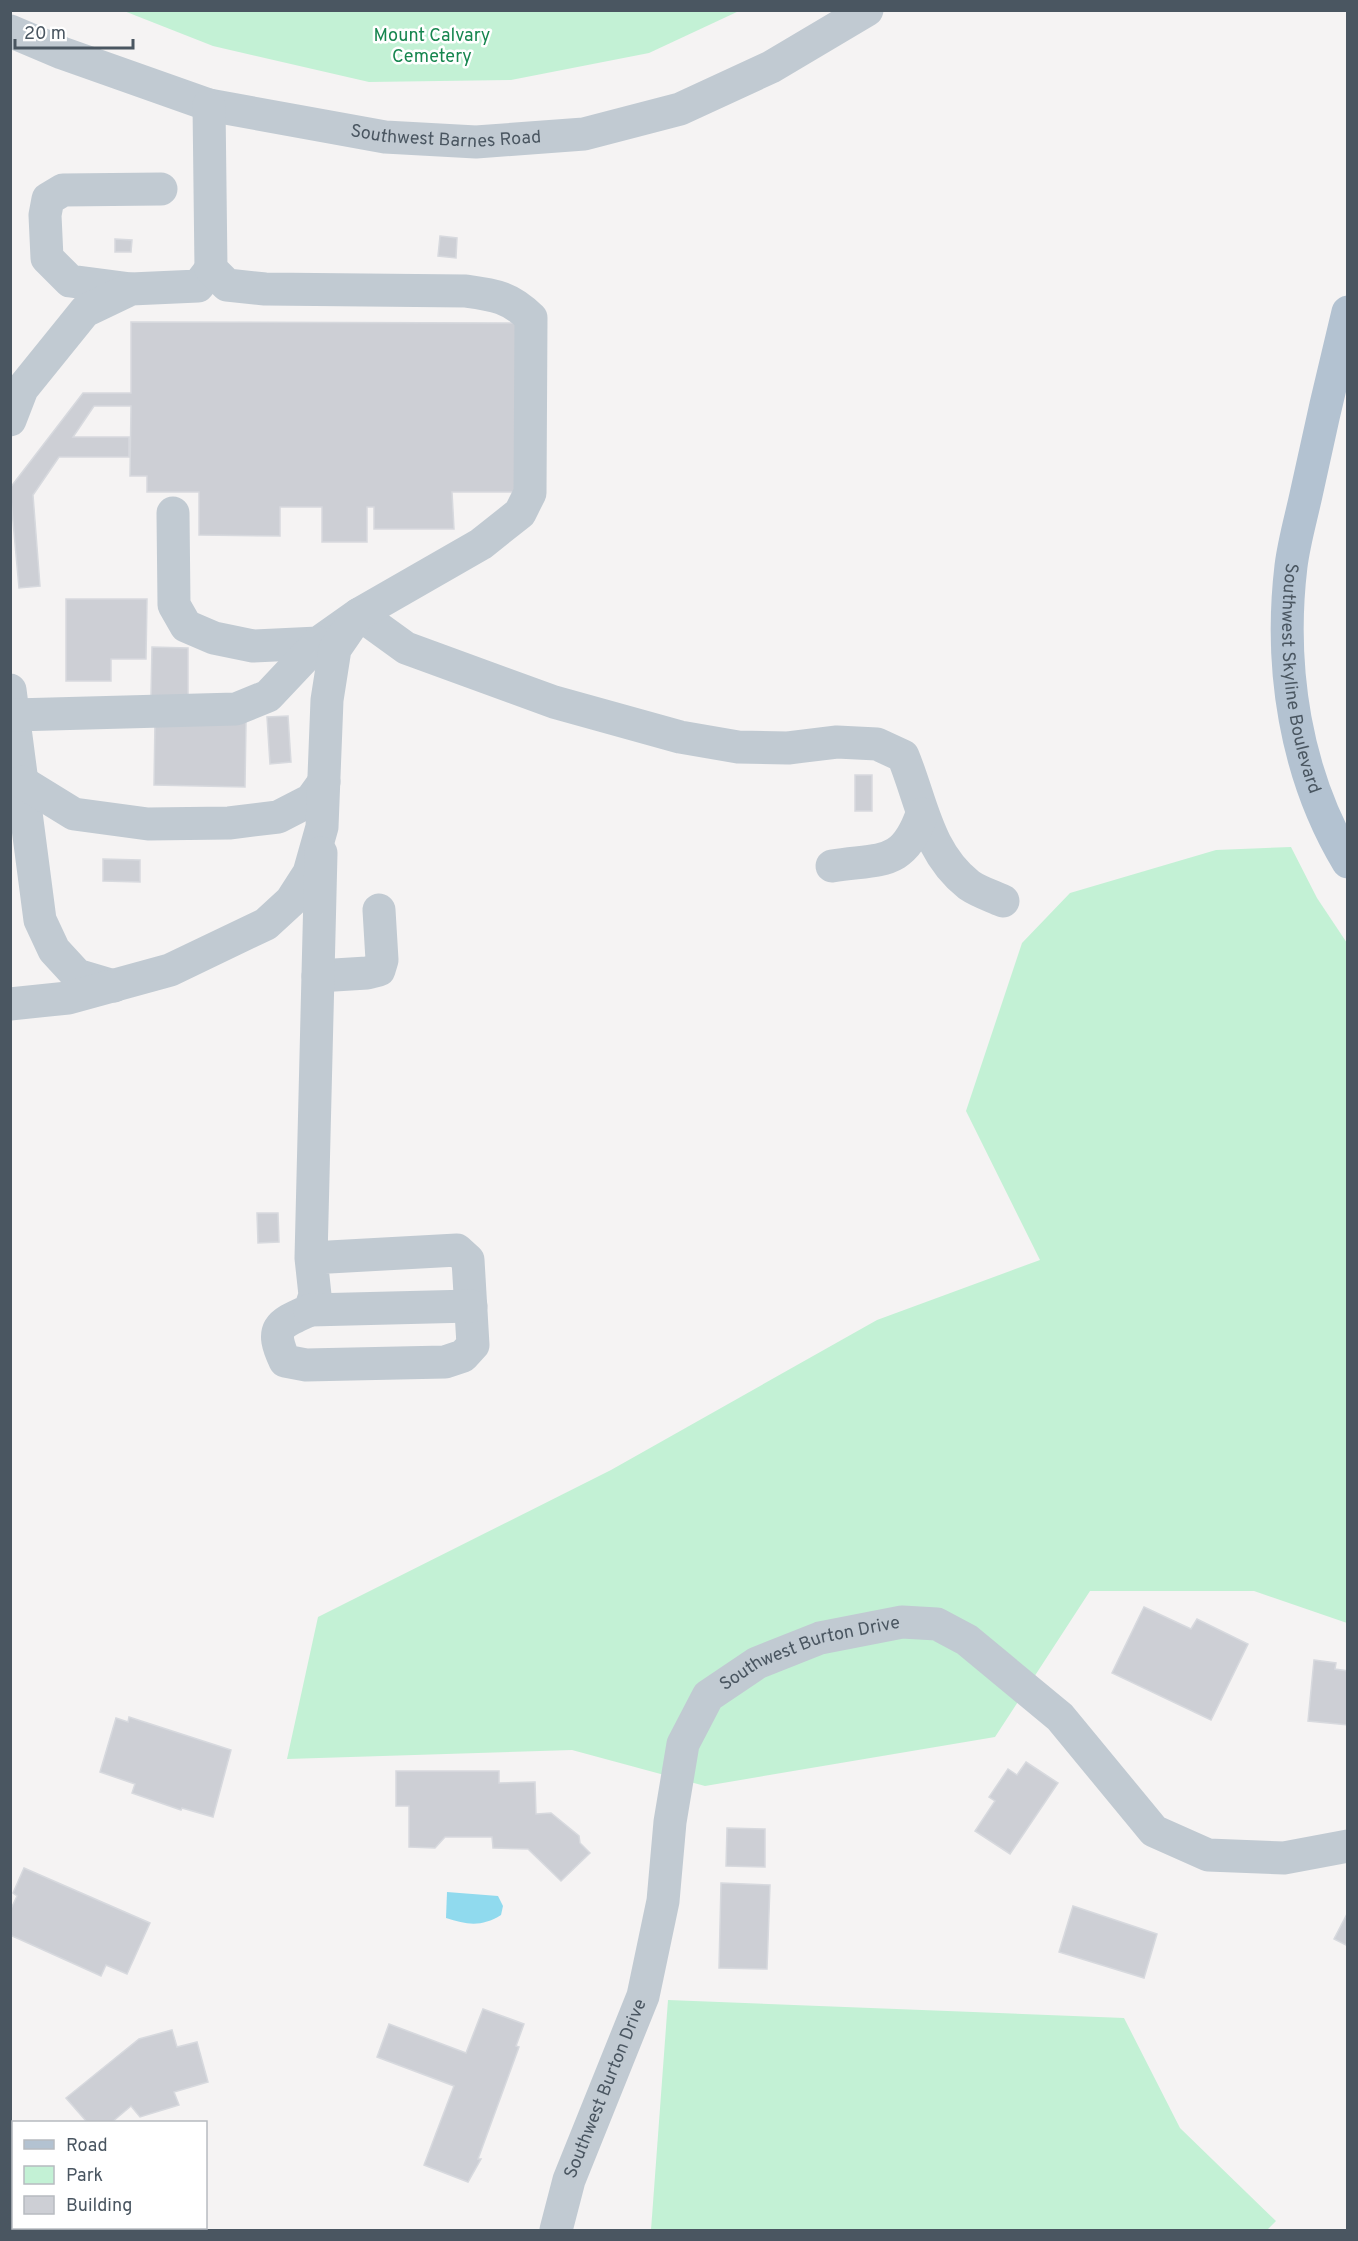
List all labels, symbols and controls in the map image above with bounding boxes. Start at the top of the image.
scale bar [15,12,134,50]
text: 20 m [24,23,66,46]
park label: Mount Calvary Cemetery [374,25,490,69]
street label: Southwest Barnes Road [348,119,542,154]
street label: Southwest Skyline Boulevard [1276,562,1326,797]
street label: Southwest Burton Drive [715,1611,902,1696]
street label: Southwest Burton Drive [559,1996,652,2182]
legend [12,2121,207,2229]
text: Road [66,2135,108,2158]
text: Park [66,2165,103,2188]
text: Building [66,2195,132,2218]

